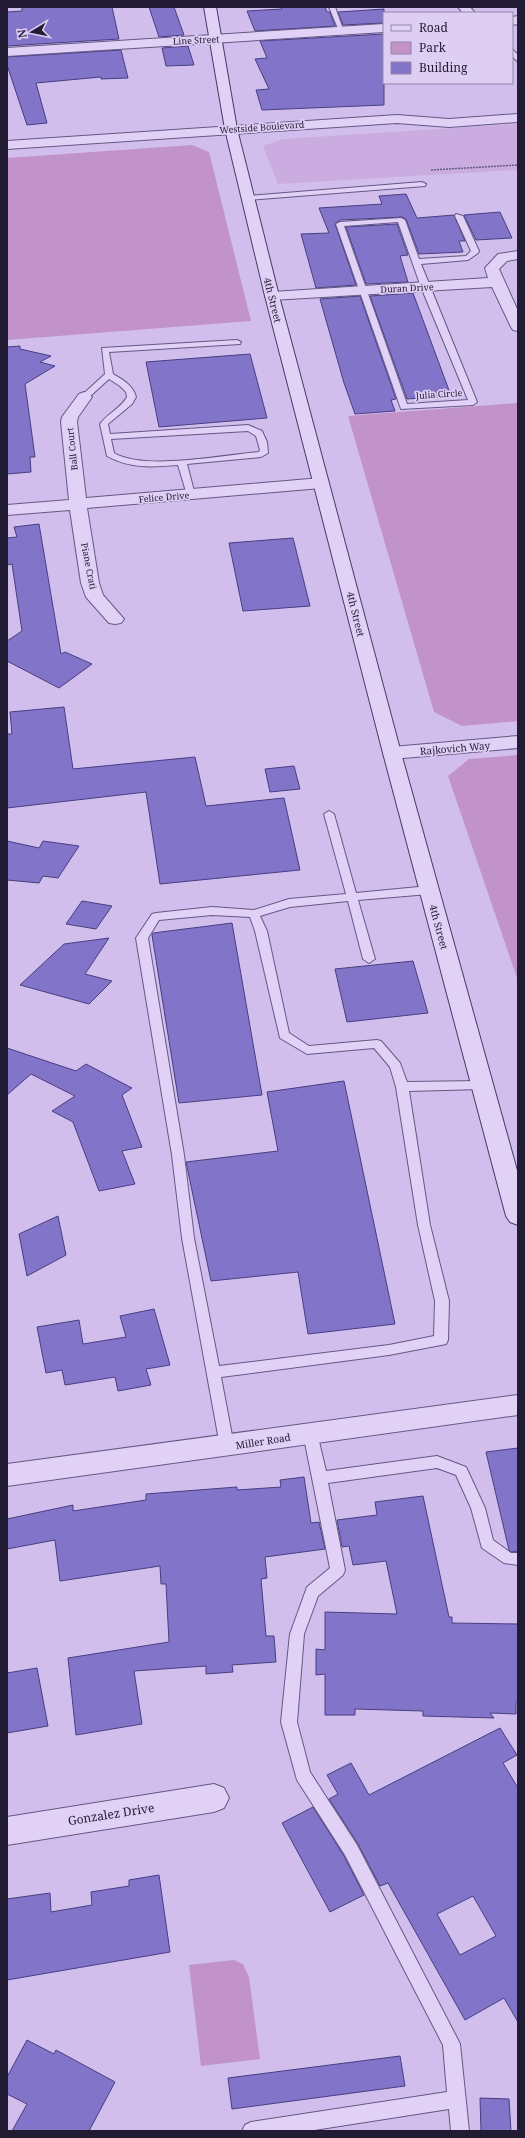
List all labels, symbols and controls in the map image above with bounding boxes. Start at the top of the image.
north arrow [12,12,52,52]
legend [383,12,513,84]
text: Road [419,19,449,36]
text: N [13,28,30,39]
street label: Line Street [172,32,220,48]
text: Park [419,39,447,56]
text: Building [419,59,468,76]
street label: Westside Boulevard [219,118,305,136]
street label: 4th Street [261,276,285,324]
street label: Duran Drive [380,280,434,296]
street label: Julia Circle [414,386,463,402]
street label: Ball Court [63,427,81,471]
street label: Felice Drive [138,488,190,506]
street label: Piane Crati [78,542,100,590]
street label: 4th Street [344,590,368,638]
street label: Rajkovich Way [419,738,491,758]
street label: 4th Street [426,903,452,951]
street label: Miller Road [234,1430,292,1452]
street label: Gonzalez Drive [67,1799,155,1829]

